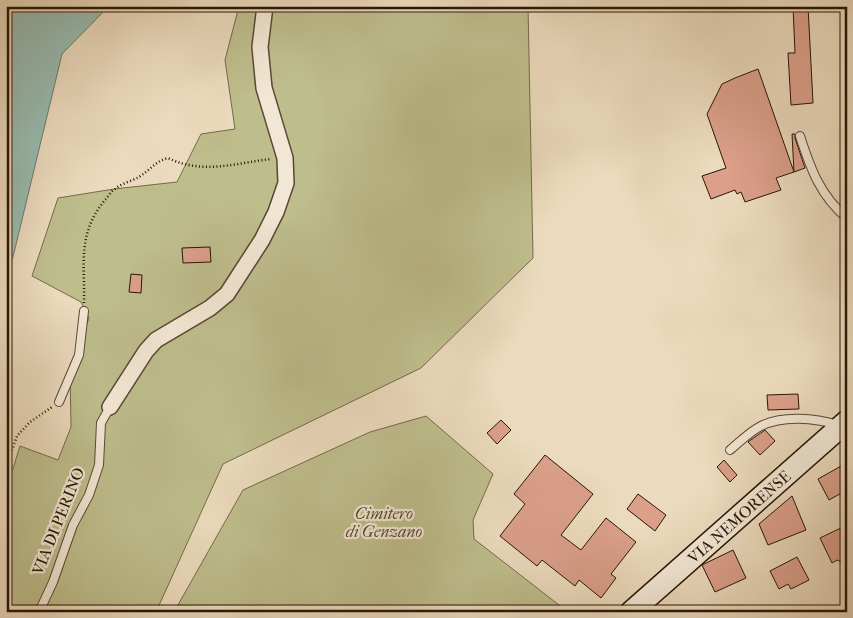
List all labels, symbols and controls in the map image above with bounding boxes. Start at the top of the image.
street label: VIA DI PERINO [27,465,88,578]
street label: VIA NEMORENSE [683,466,794,568]
park label: Cimitero di Genzano [346,504,422,541]

